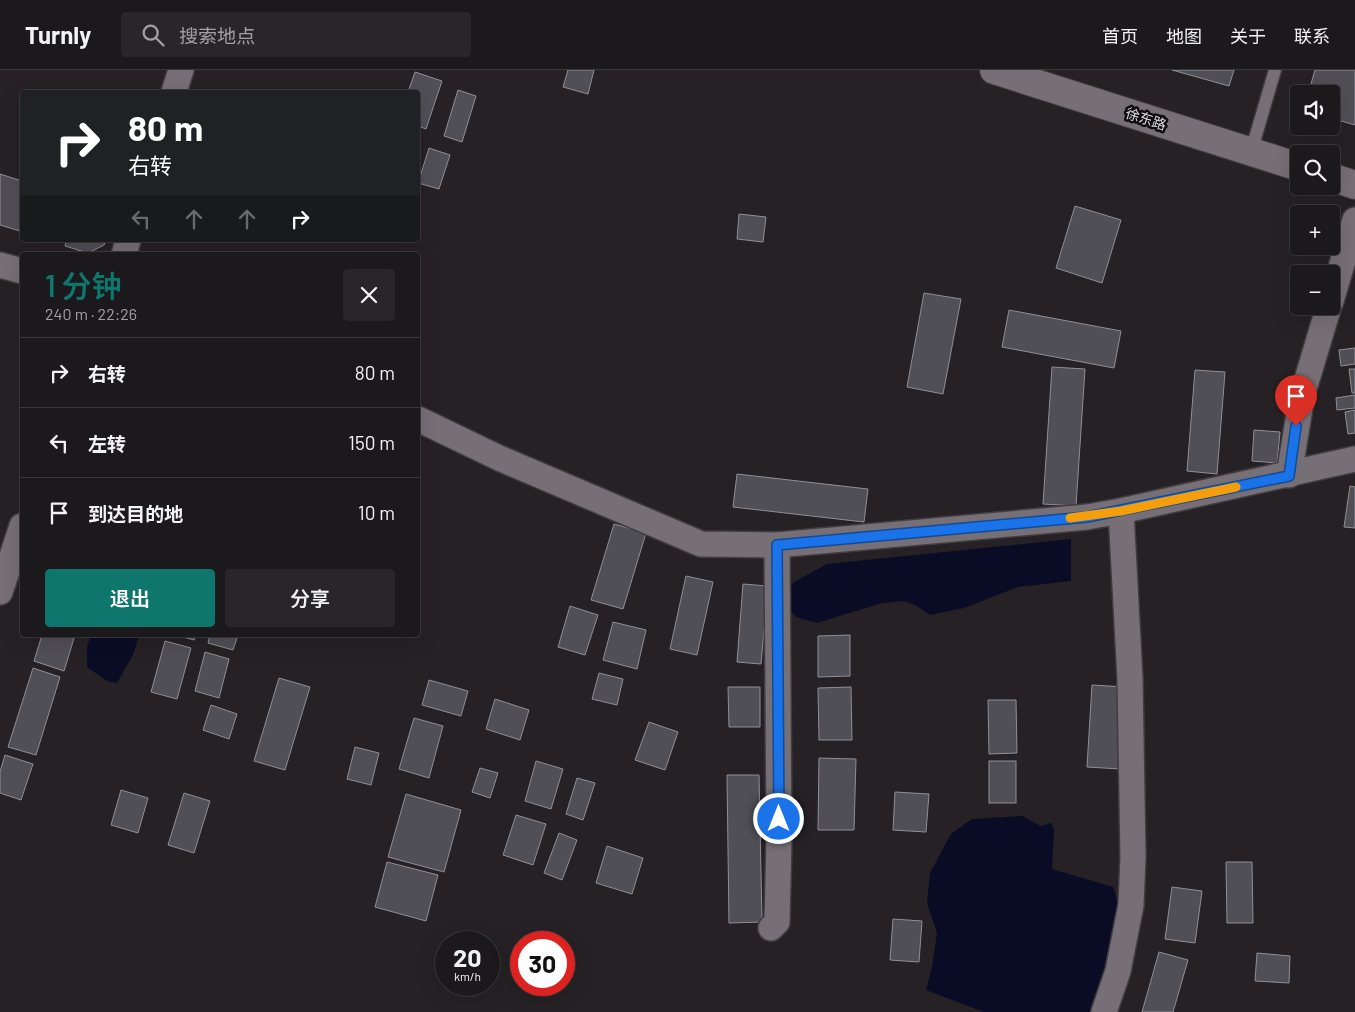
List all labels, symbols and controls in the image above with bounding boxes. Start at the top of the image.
search box [121,12,471,57]
text: Turnly [25,20,91,49]
icon: search [139,21,167,49]
text: 搜索地点 [179,24,255,47]
text: 首页 [1102,25,1138,47]
text: 地图 [1166,25,1202,47]
text: 关于 [1230,25,1266,47]
text: 联系 [1294,25,1330,47]
map controls [1290,85,1340,315]
button: sound [1290,85,1340,135]
street label: 徐东路 [1124,104,1169,133]
text: 80 m [128,106,203,148]
icon: right [45,110,110,175]
button: search [1290,145,1340,195]
text: 右转 [128,152,172,178]
icon: left [127,205,155,233]
icon: ahead [180,205,208,233]
icon: ahead [233,205,261,233]
icon: right [286,205,314,233]
button: + [1290,205,1340,255]
button: − [1290,265,1340,315]
text: 1 分钟 [45,267,122,303]
button: close [343,269,395,321]
text: 240 m · 22:26 [45,304,137,323]
icon: right [45,359,73,387]
text: 80 m [355,361,395,384]
text: 右转 [88,362,126,385]
pin [1275,375,1317,426]
icon: arrive [1282,382,1310,410]
icon: left [45,429,73,457]
text: 150 m [348,431,395,454]
text: 左转 [88,432,126,455]
icon: arrive [45,499,73,527]
text: 10 m [358,501,395,524]
text: 到达目的地 [88,502,183,525]
button: 退出 [45,569,215,627]
button: 分享 [225,569,395,627]
position arrow [752,792,804,844]
speed limit sign: 30 [510,931,575,996]
text: 20 [453,942,482,972]
text: km/h [454,969,481,983]

